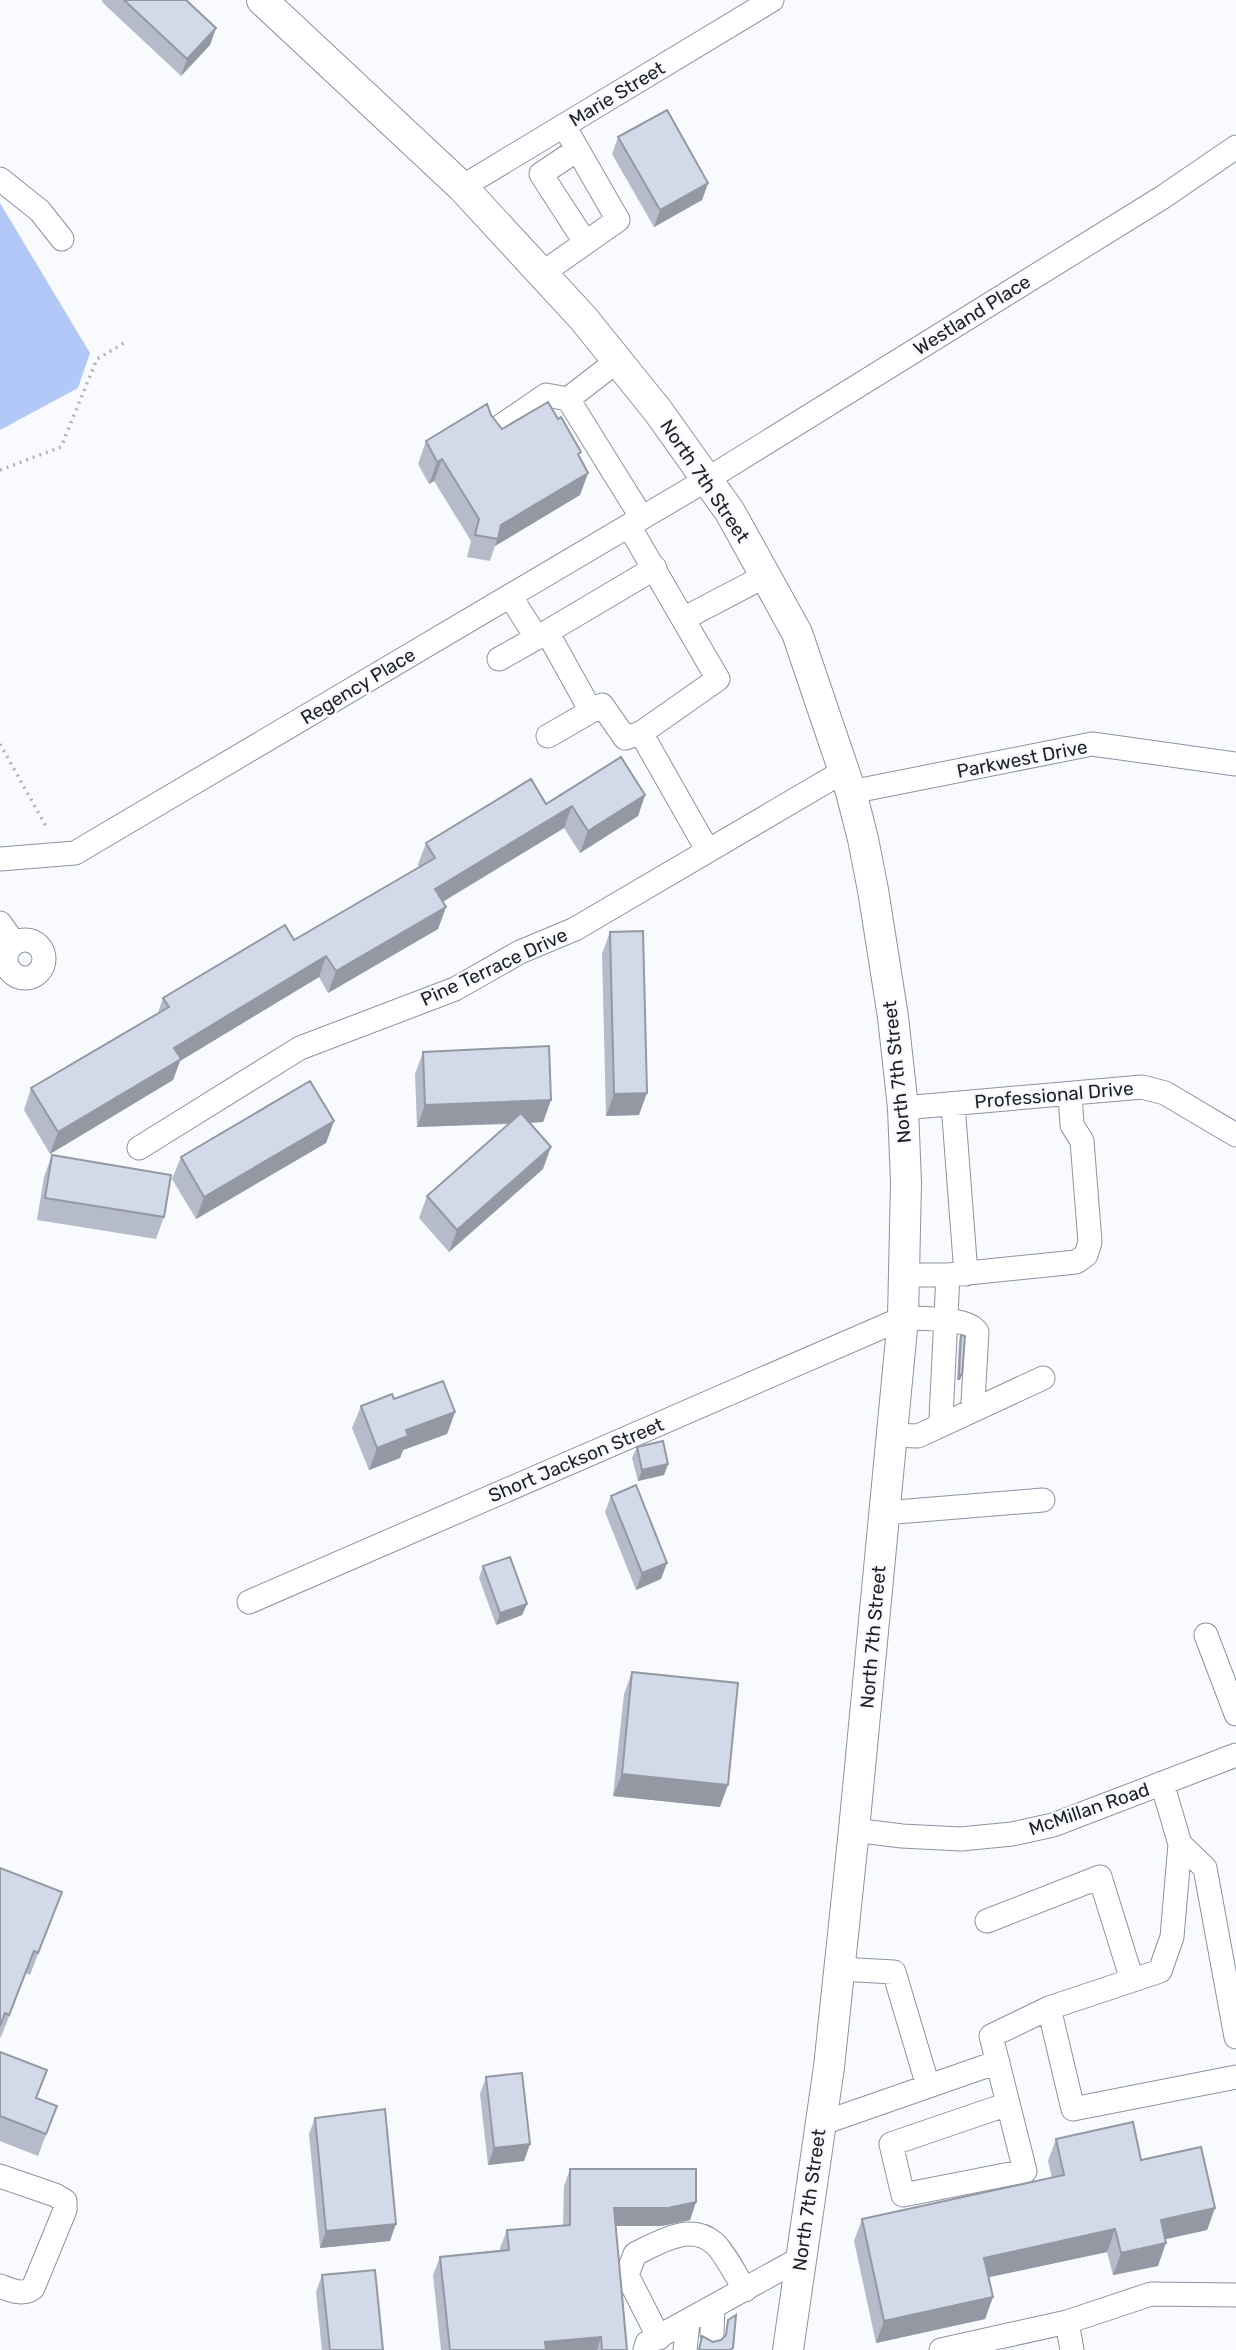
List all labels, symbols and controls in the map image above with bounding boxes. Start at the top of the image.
street label: Marie Street [565,56,670,132]
street label: Westland Place [909,270,1035,360]
street label: North 7th Street [655,415,755,547]
street label: Regency Place [296,643,420,729]
street label: Parkwest Drive [955,735,1089,783]
street label: Pine Terrace Drive [417,923,571,1011]
street label: North 7th Street [878,999,916,1144]
street label: Professional Drive [973,1077,1135,1113]
street label: Short Jackson Street [485,1412,667,1507]
street label: North 7th Street [855,1564,891,1709]
street label: McMillan Road [1026,1778,1152,1840]
street label: North 7th Street [788,2127,830,2273]

